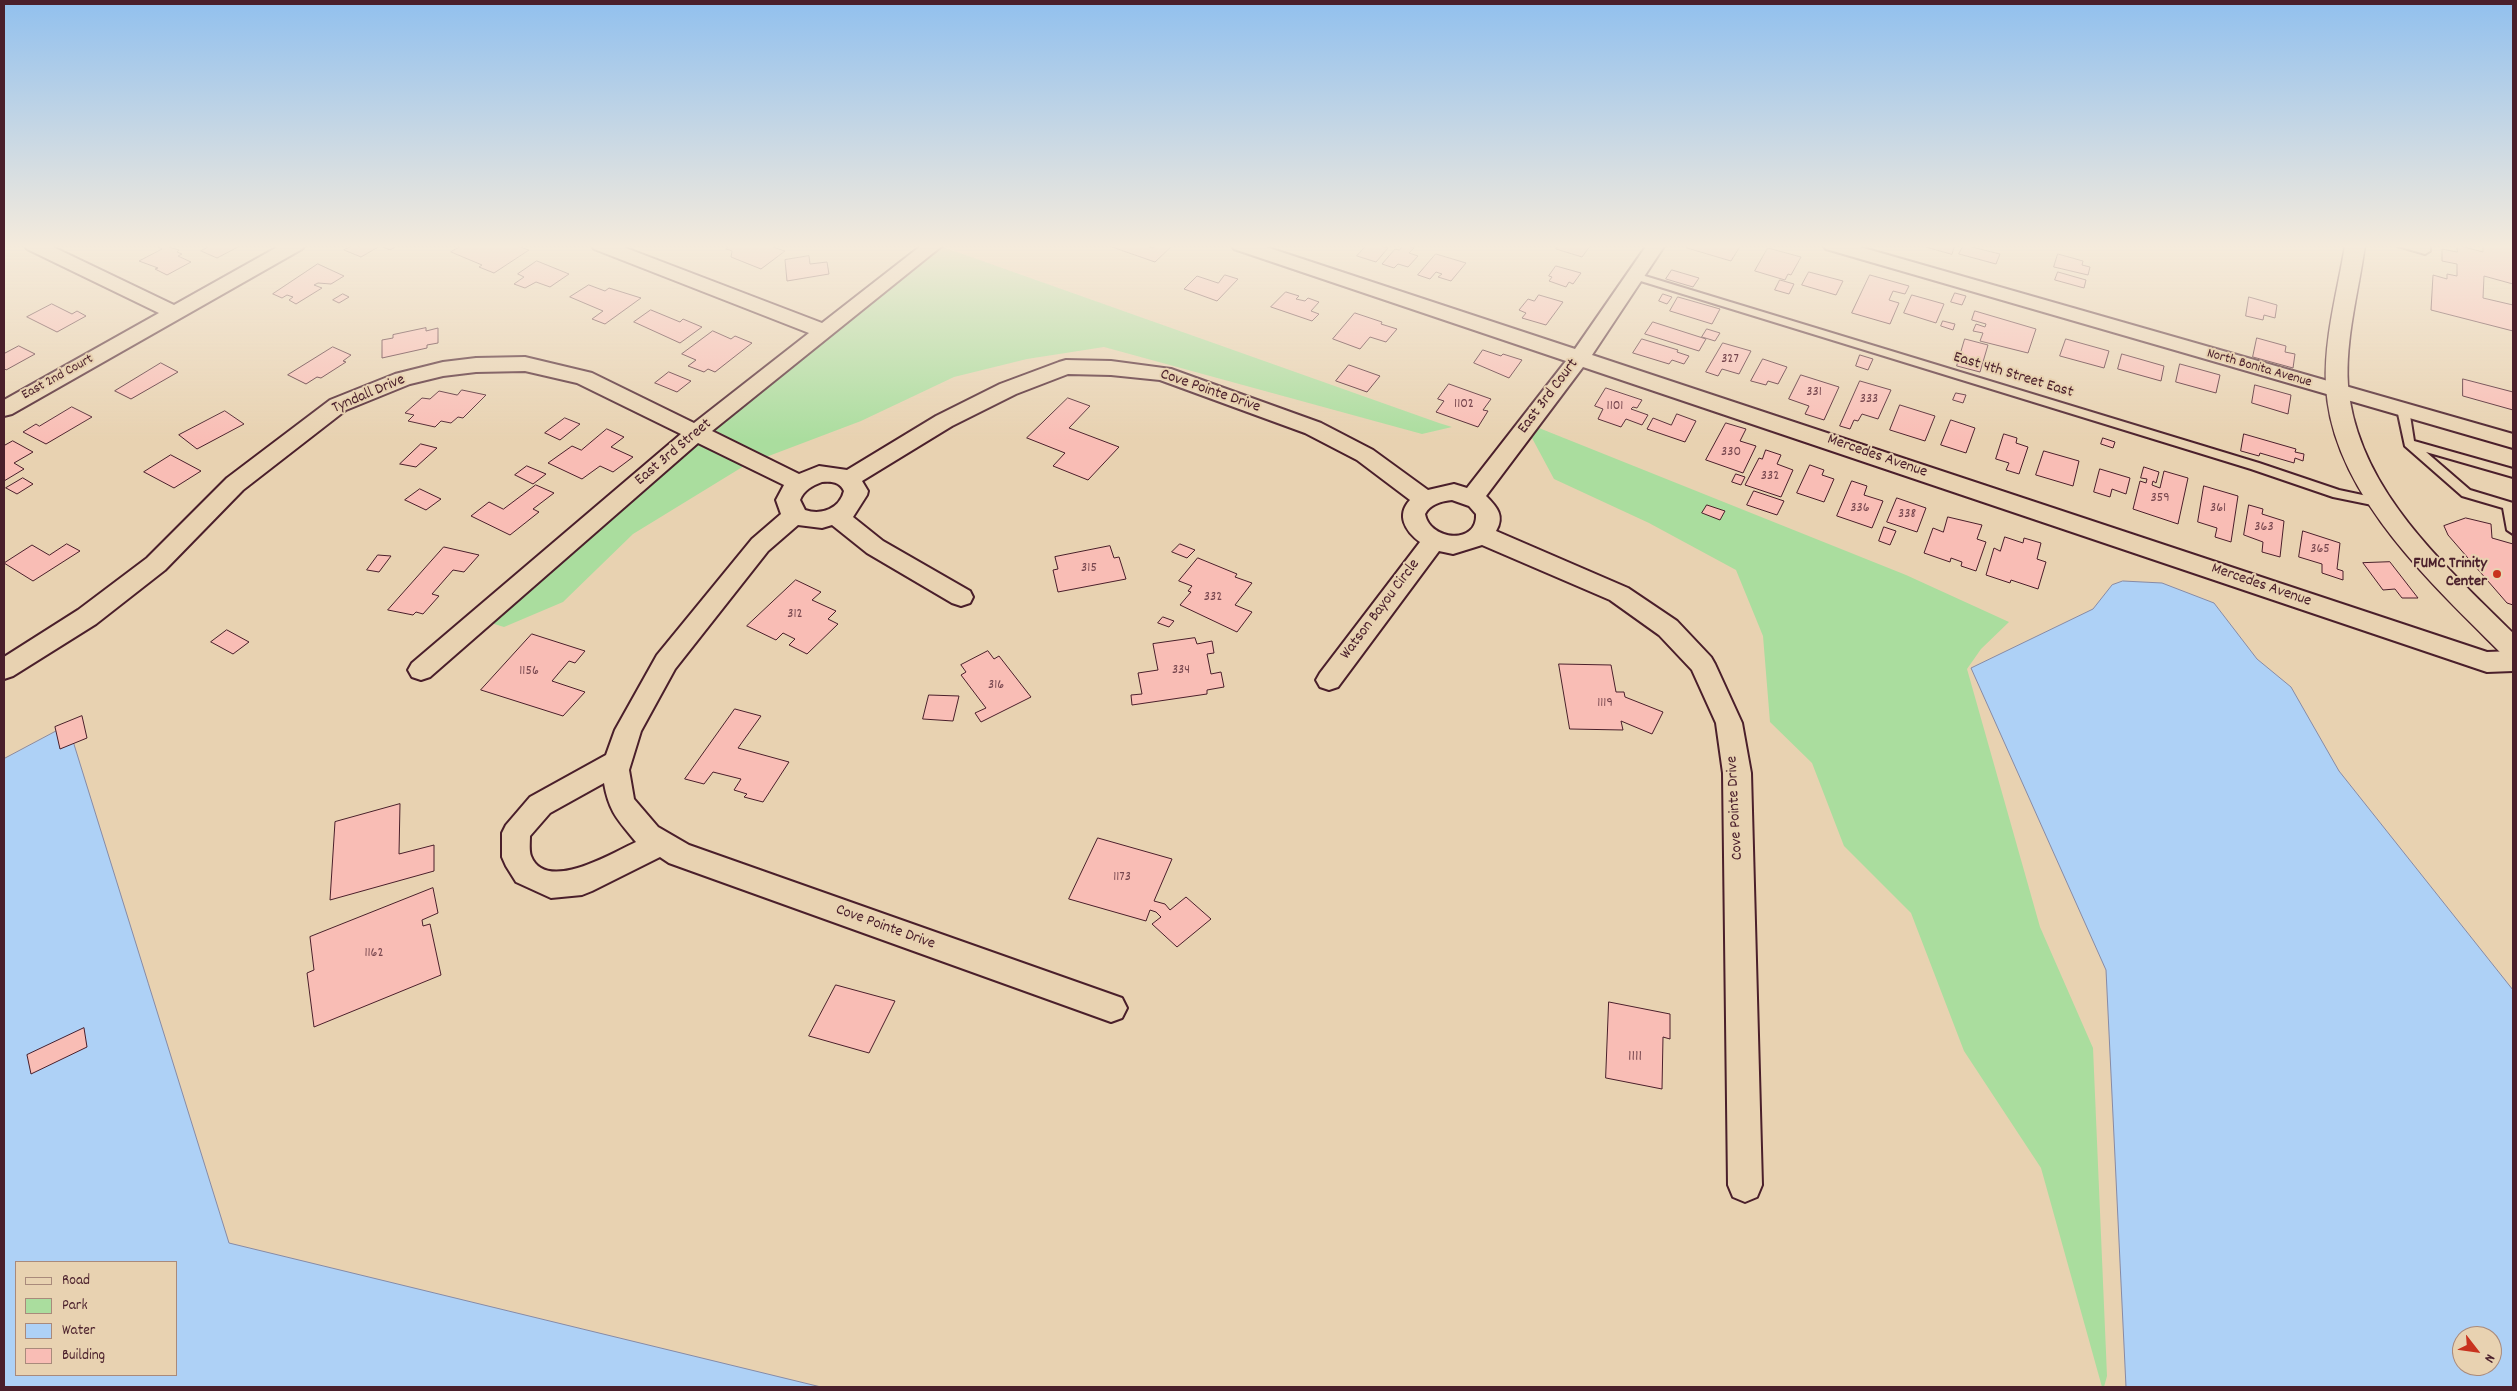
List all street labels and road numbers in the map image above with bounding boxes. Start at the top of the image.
street label: North Bonita Avenue [2205,346,2313,392]
street label: East 4th Street East [1951,349,2075,403]
street label: East 2nd Court [19,351,97,405]
street label: East 3rd Court [1515,356,1583,438]
street label: Cove Pointe Drive [1157,366,1263,418]
street label: Tyndall Drive [330,371,408,419]
street label: East 3rd Street [632,415,716,491]
street label: Mercedes Avenue [1824,431,1930,483]
street label: Watson Bayou Circle [1337,556,1425,664]
street label: Mercedes Avenue [2208,560,2314,612]
street label: Cove Pointe Drive [1724,755,1748,861]
street label: Cove Pointe Drive [833,901,937,955]

